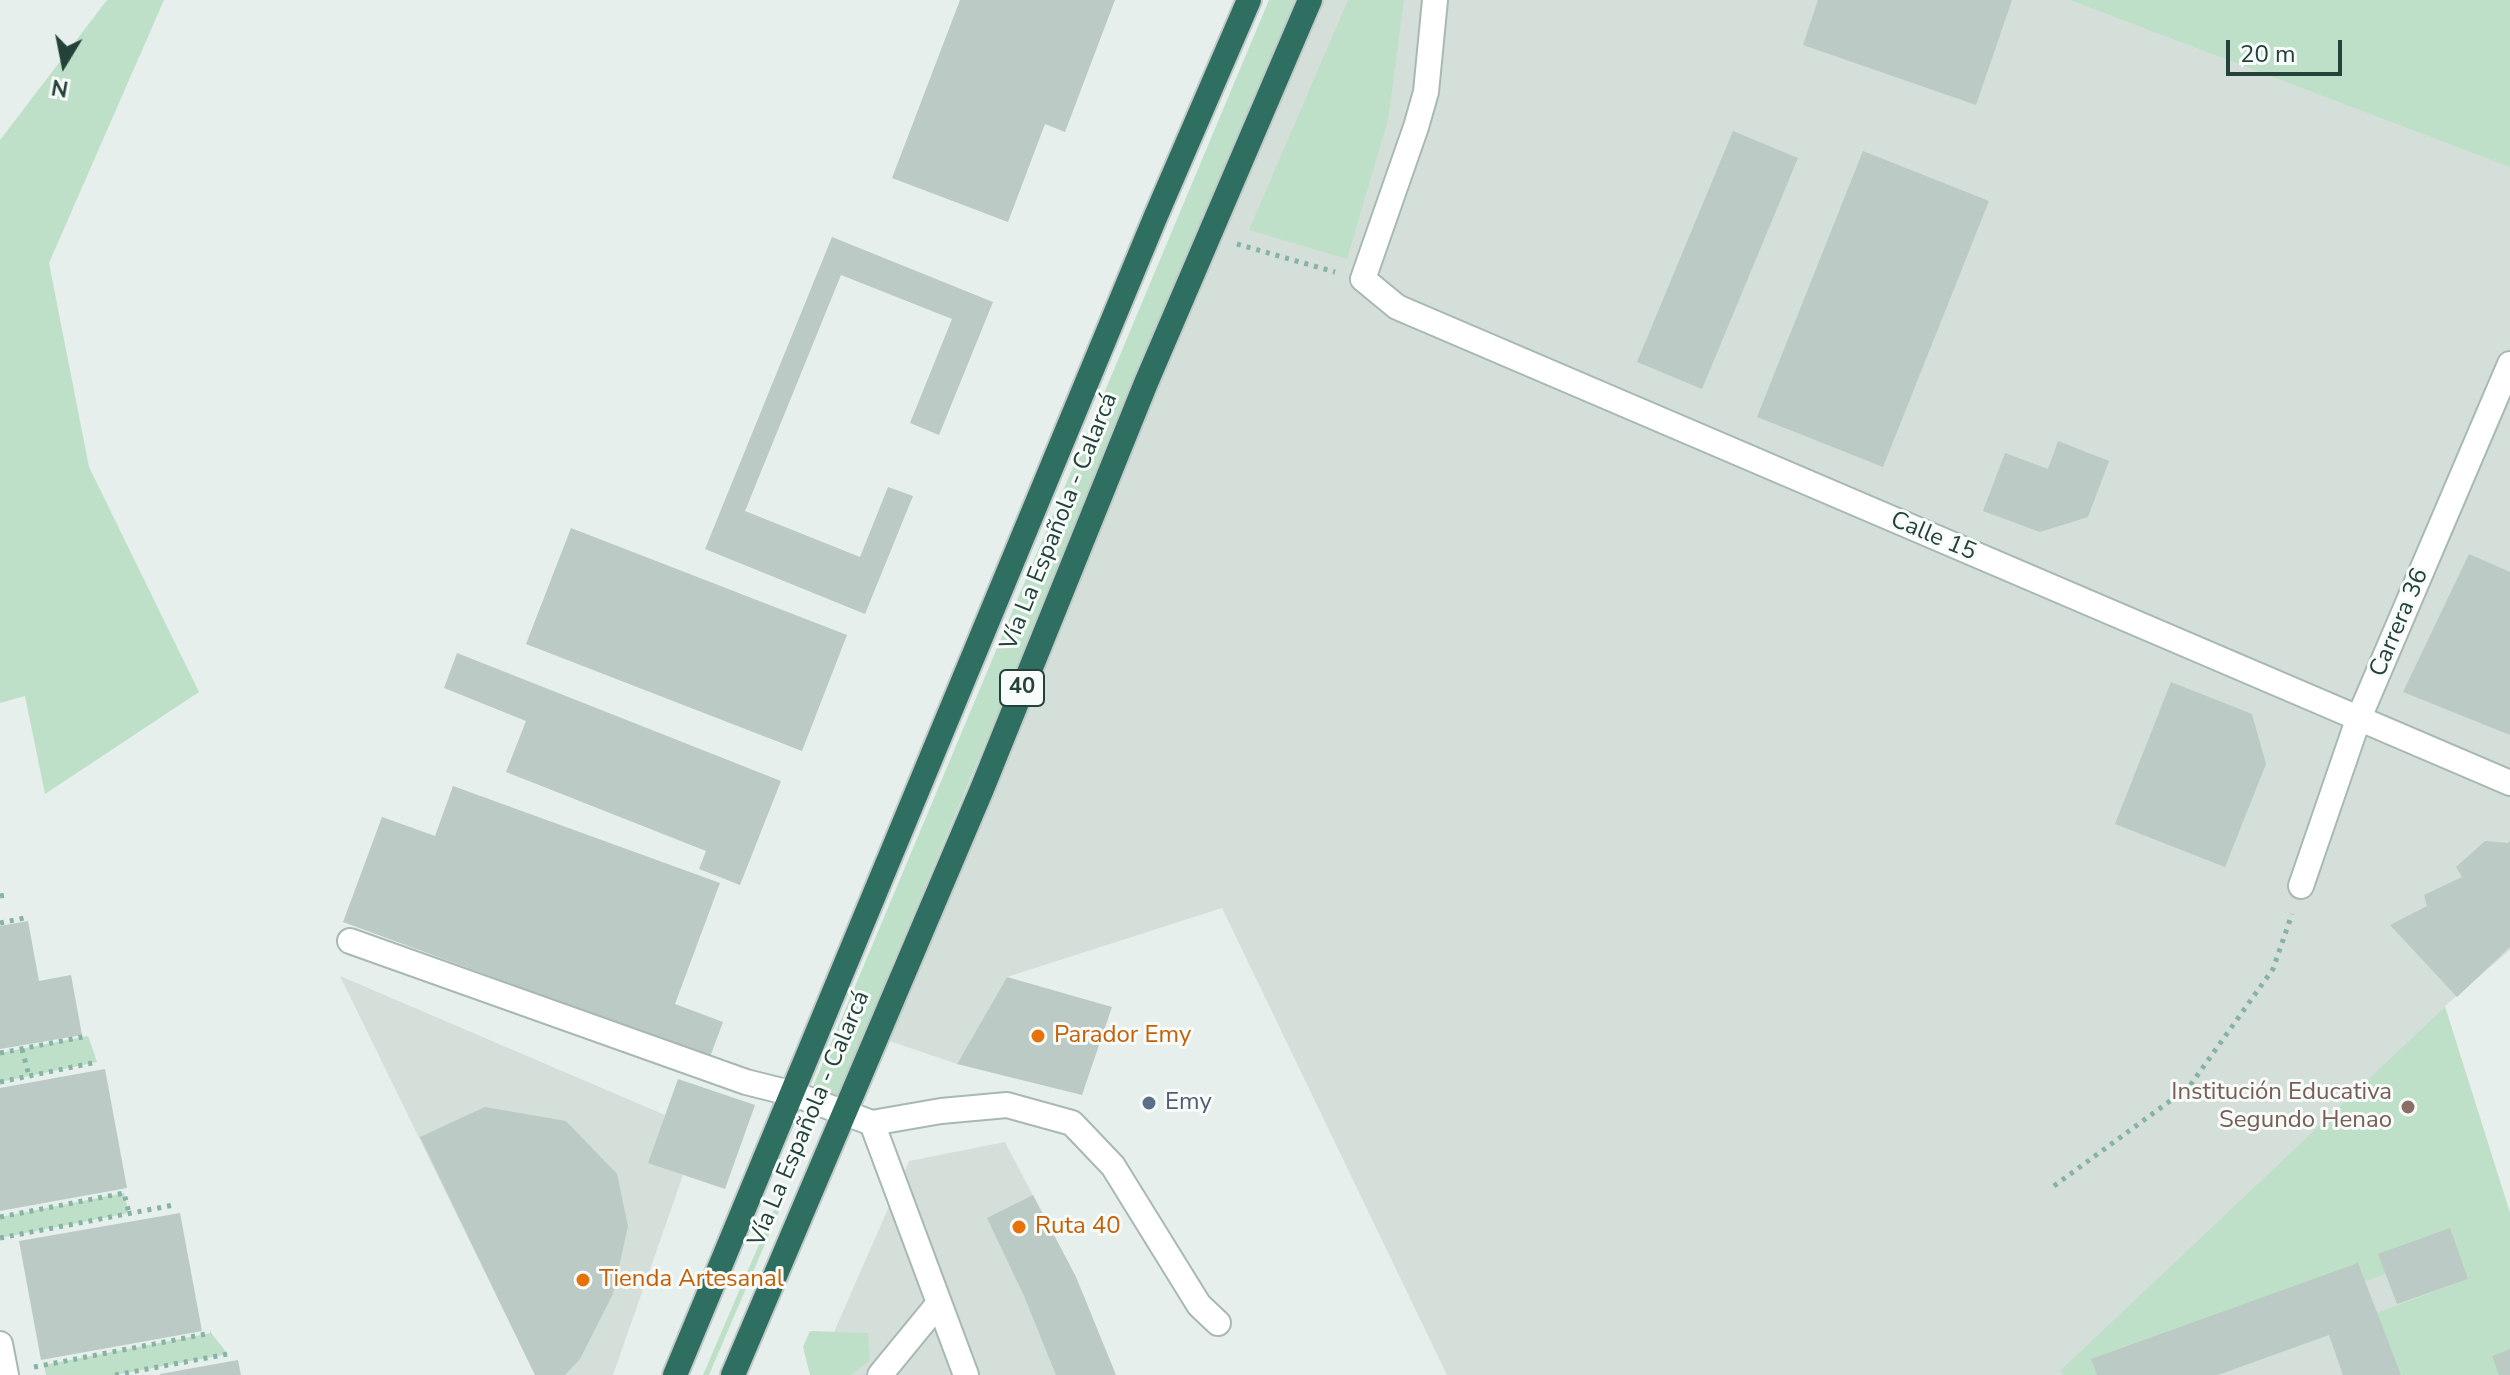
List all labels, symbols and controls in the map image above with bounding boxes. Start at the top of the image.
north arrow [24,24,104,104]
scale bar [2230,24,2346,74]
text: 20 m [2240,38,2296,70]
text: N [49,71,71,104]
street label: Vía La Española - Calarcá [995,389,1125,655]
street label: Calle 15 [1886,506,1980,568]
street label: Carrera 36 [2364,565,2436,681]
road number: 40 [1000,670,1044,706]
street label: Vía La Española - Calarcá [743,987,877,1251]
place label: Parador Emy [1054,1022,1191,1050]
marker: Parador Emy [1029,1027,1047,1045]
place label: Institución Educativa Segundo Henao [2171,1079,2392,1135]
place label: Emy [1165,1089,1212,1117]
marker: Emy [1140,1094,1158,1112]
marker: Institución Educativa Segundo Henao [2399,1098,2417,1116]
place label: Ruta 40 [1035,1213,1121,1241]
marker: Ruta 40 [1010,1218,1028,1236]
place label: Tienda Artesanal [599,1266,784,1294]
marker: Tienda Artesanal [574,1271,592,1289]

